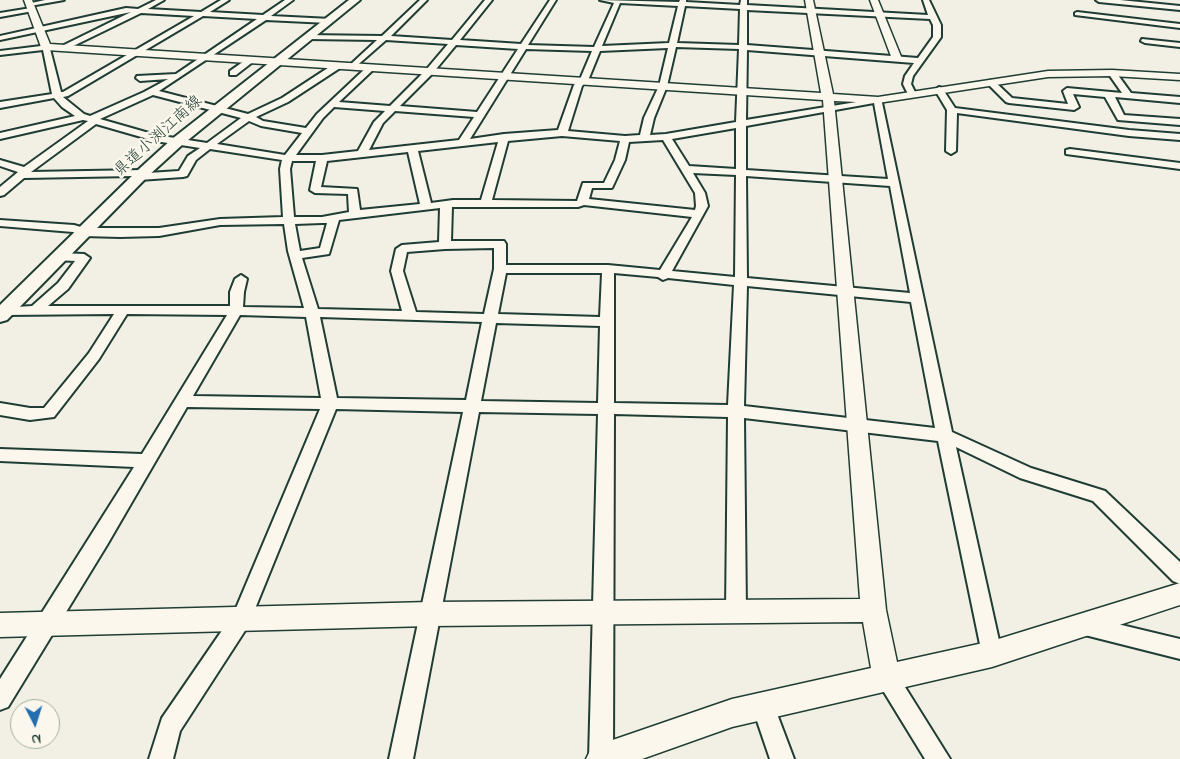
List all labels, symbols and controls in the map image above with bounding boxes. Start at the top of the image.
street label: 県道小渕江南線 [111,92,207,182]
north arrow [10,699,60,749]
text: N [31,728,42,749]

